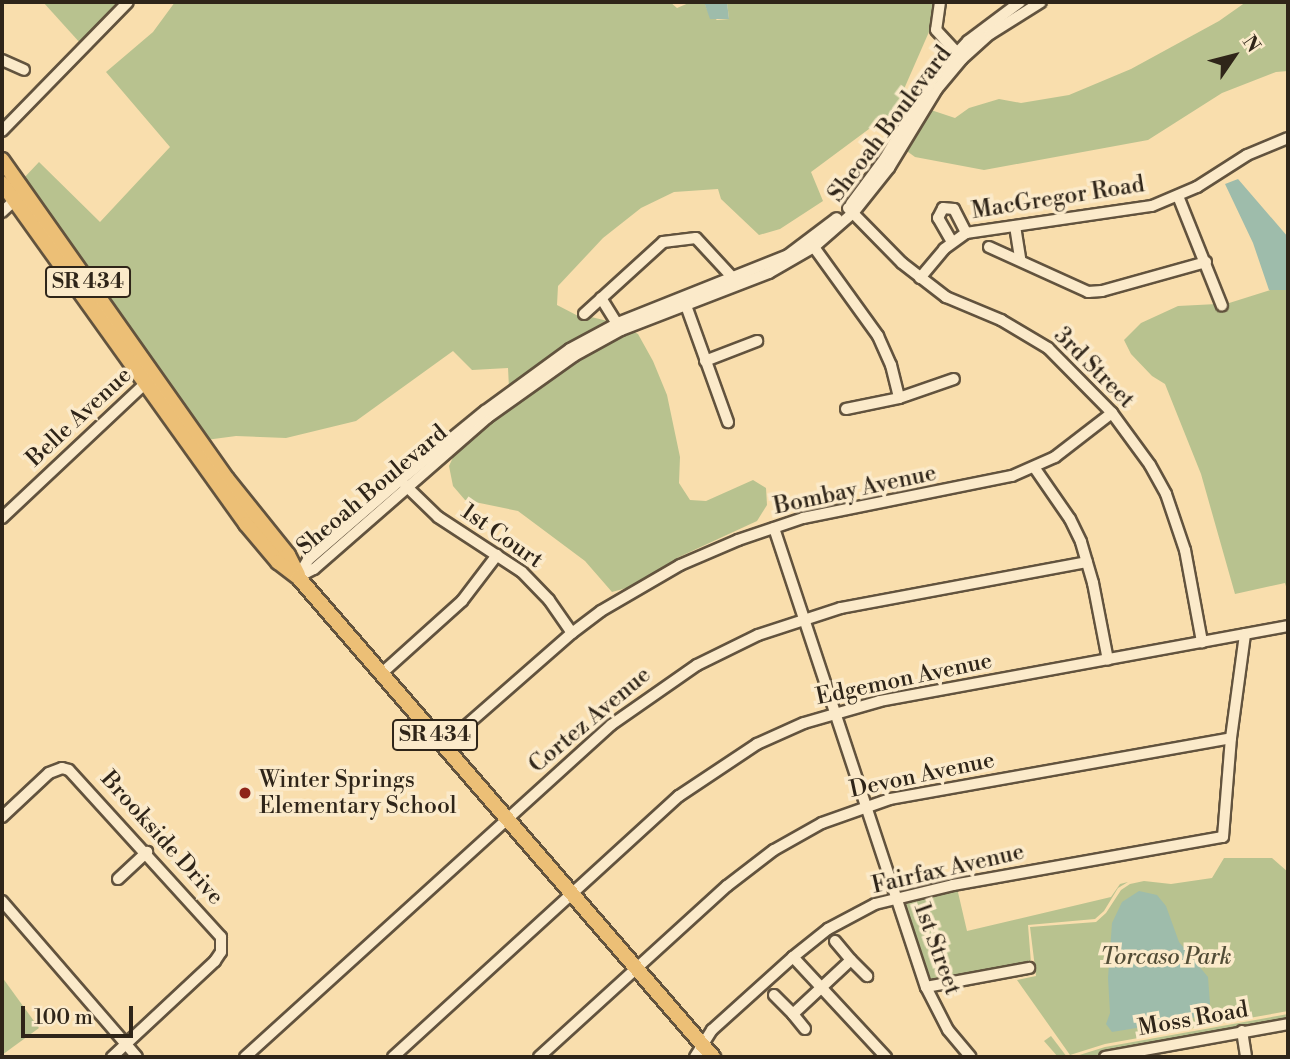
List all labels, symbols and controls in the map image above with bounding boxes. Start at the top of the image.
north arrow [1199,21,1269,91]
text: N [1237,31,1265,57]
street label: Sheoah Boulevard [822,41,958,207]
street label: MacGregor Road [970,171,1146,225]
road number: SR 434 [44,264,132,300]
street label: 3rd Street [1048,322,1140,414]
street label: Belle Avenue [21,361,137,473]
street label: Sheoah Boulevard [291,419,453,561]
street label: Bombay Avenue [771,459,939,521]
street label: 1st Court [456,498,548,574]
street label: Edgemon Avenue [813,647,995,711]
street label: Cortez Avenue [523,661,657,779]
road number: SR 434 [391,718,479,752]
street label: Devon Avenue [847,746,997,804]
street label: Brookside Drive [95,766,229,910]
place label: Winter Springs Elementary School [259,766,457,820]
marker: Winter Springs Elementary School [237,785,253,801]
street label: Fairfax Avenue [869,838,1027,900]
street label: 1st Street [908,899,966,999]
park label: Torcaso Park [1101,943,1231,971]
scale bar [24,992,136,1036]
street label: Moss Road [1136,996,1250,1042]
text: 100 m [34,1005,93,1031]

